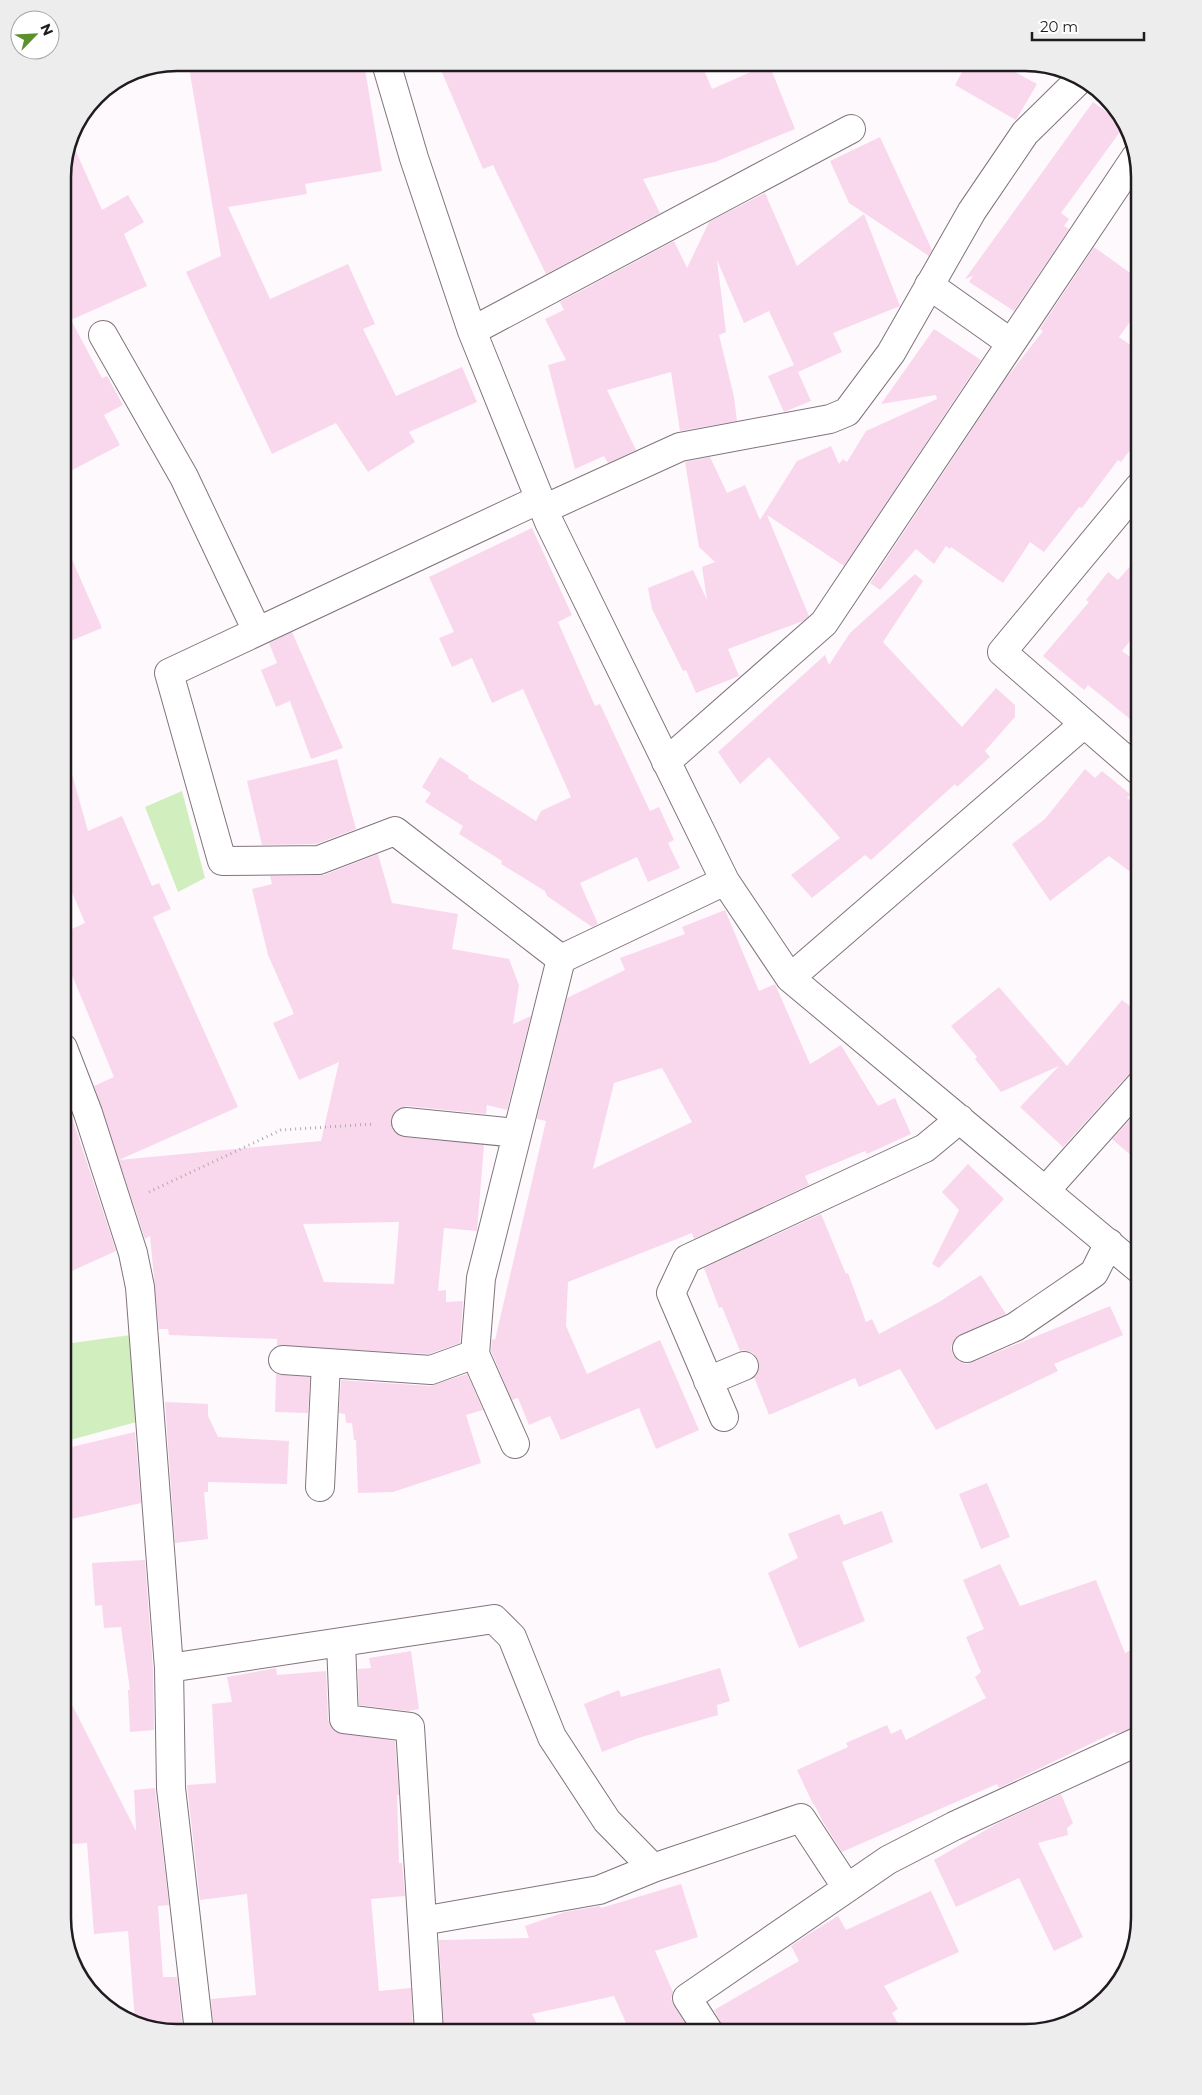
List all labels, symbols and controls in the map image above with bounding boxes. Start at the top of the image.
north arrow [10,10,60,60]
scale bar [1032,10,1144,42]
text: 20 m [1040,17,1078,36]
text: N [36,21,57,39]

